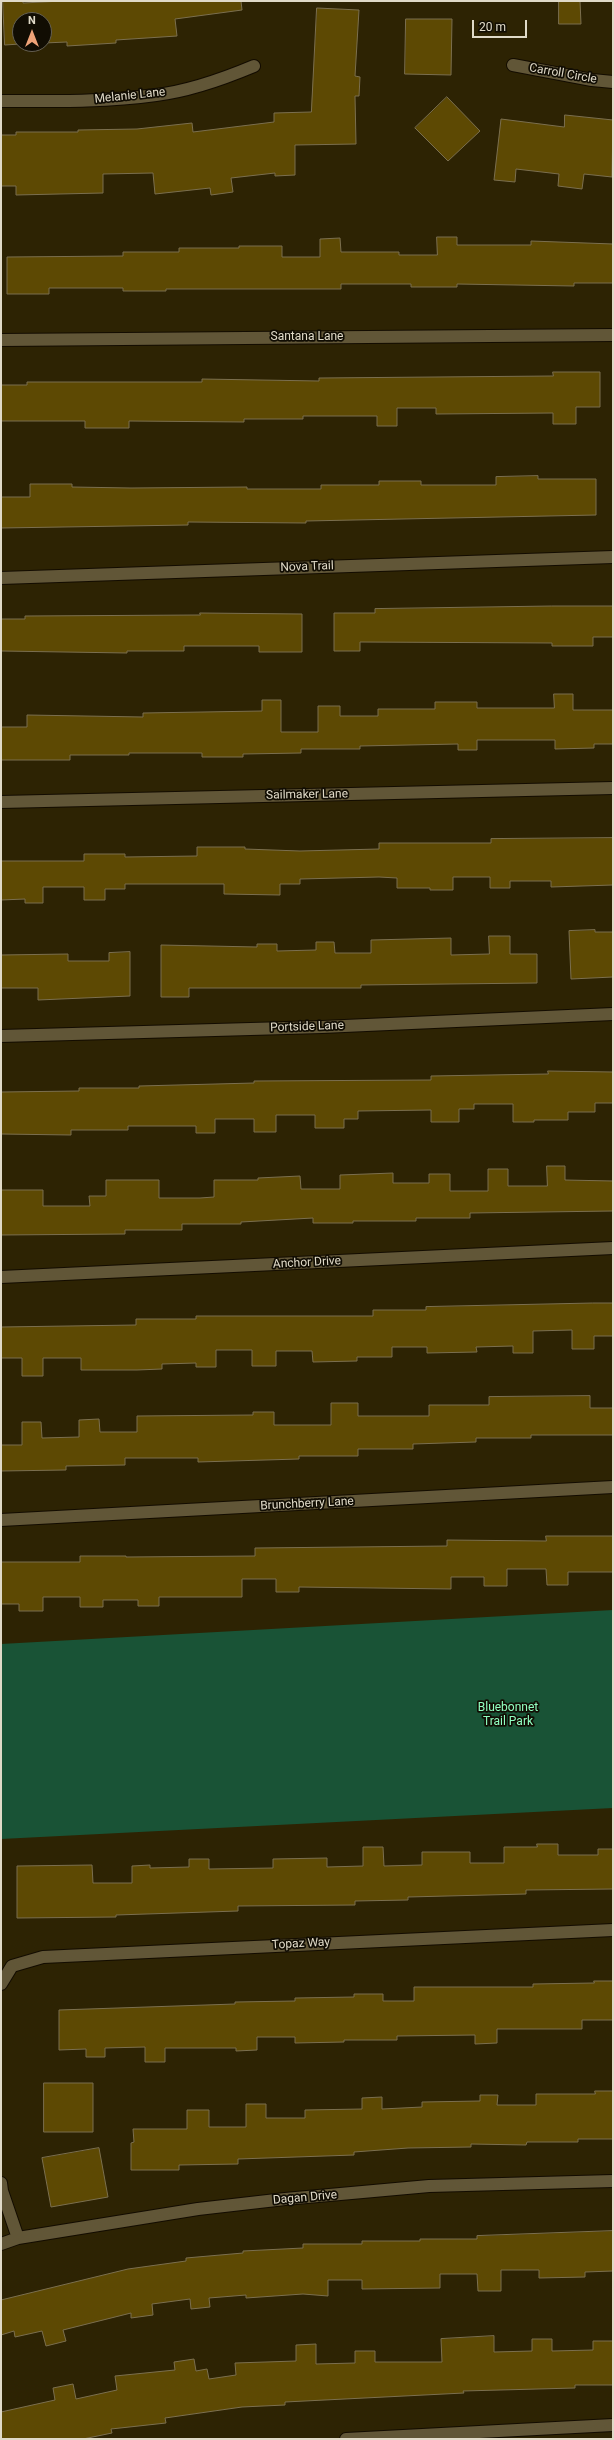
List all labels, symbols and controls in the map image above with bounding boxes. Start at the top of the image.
north arrow [12,12,52,52]
scale bar [474,12,529,38]
text: N [28,14,36,27]
text: 20 m [479,20,506,34]
street label: Carroll Circle [528,61,598,87]
street label: Melanie Lane [94,85,166,107]
street label: Santana Lane [271,330,343,344]
street label: Nova Trail [280,559,334,575]
street label: Sailmaker Lane [266,787,348,803]
street label: Portside Lane [270,1019,344,1035]
street label: Anchor Drive [273,1254,341,1272]
street label: Brunchberry Lane [260,1494,354,1514]
park label: Bluebonnet Trail Park [478,1701,538,1729]
street label: Topaz Way [272,1935,330,1953]
street label: Dagan Drive [272,2188,338,2208]

